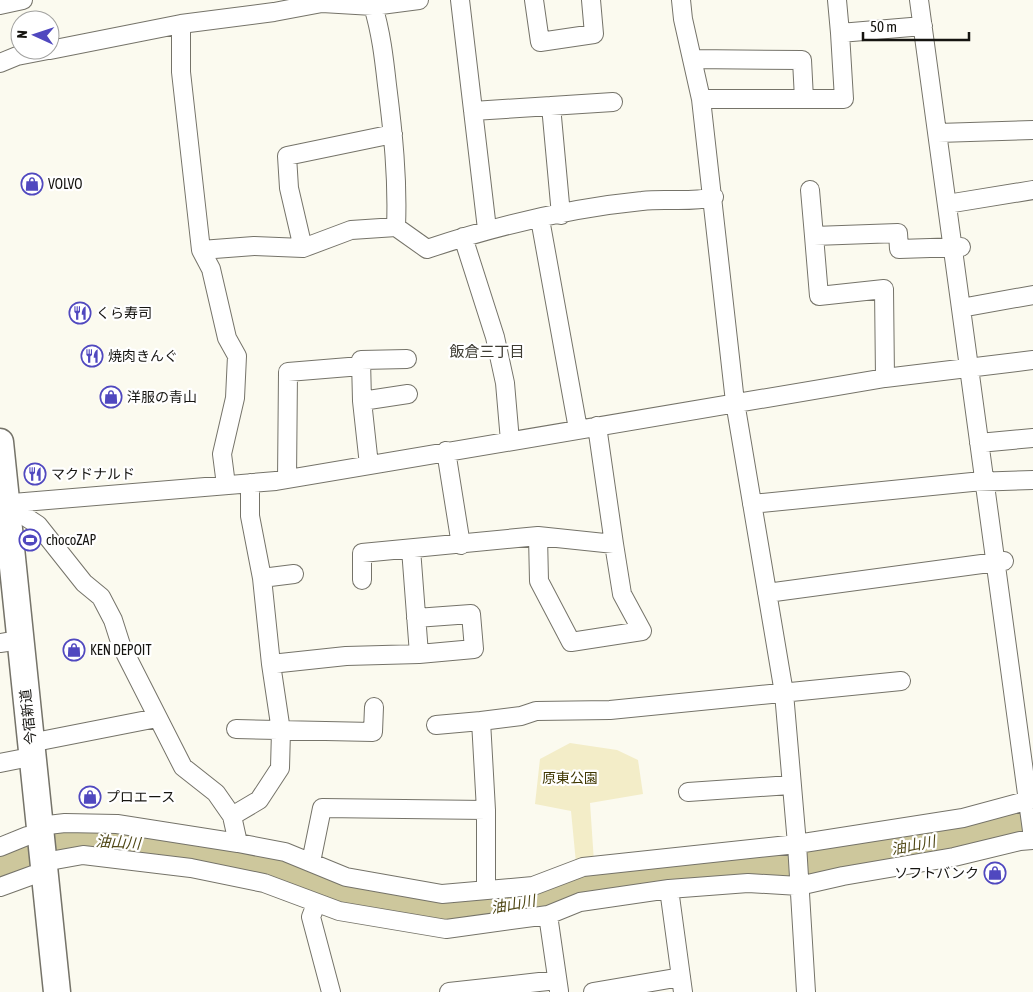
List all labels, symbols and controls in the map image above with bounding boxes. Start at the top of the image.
north arrow [10,10,60,60]
scale bar [863,10,969,42]
text: 50 m [870,18,897,35]
text: N [14,30,30,39]
shop icon: VOLVO [20,172,44,196]
place label: VOLVO [48,176,82,192]
restaurant icon: くら寿司 [68,301,92,325]
place label: くら寿司 [96,305,152,321]
district label: 飯倉三丁目 [449,343,525,360]
restaurant icon: 焼肉きんぐ [80,344,104,368]
place label: 焼肉きんぐ [108,348,178,364]
shop icon: 洋服の青山 [99,385,123,409]
place label: 洋服の青山 [127,389,197,405]
restaurant icon: マクドナルド [23,462,47,486]
place label: マクドナルド [51,466,135,482]
sports icon: chocoZAP [18,528,42,552]
place label: chocoZAP [46,532,96,548]
shop icon: KEN DEPOIT [62,638,86,662]
place label: KEN DEPOIT [90,642,152,658]
street label: 今宿新道 [17,688,39,746]
park label: 原東公園 [542,770,598,786]
shop icon: プロエース [78,785,102,809]
place label: プロエース [106,789,175,805]
water label: 油山川 [95,832,143,852]
water label: 油山川 [889,832,939,858]
shop icon: ソフトバンク [983,861,1007,885]
place label: ソフトバンク [894,865,979,881]
water label: 油山川 [489,891,539,916]

